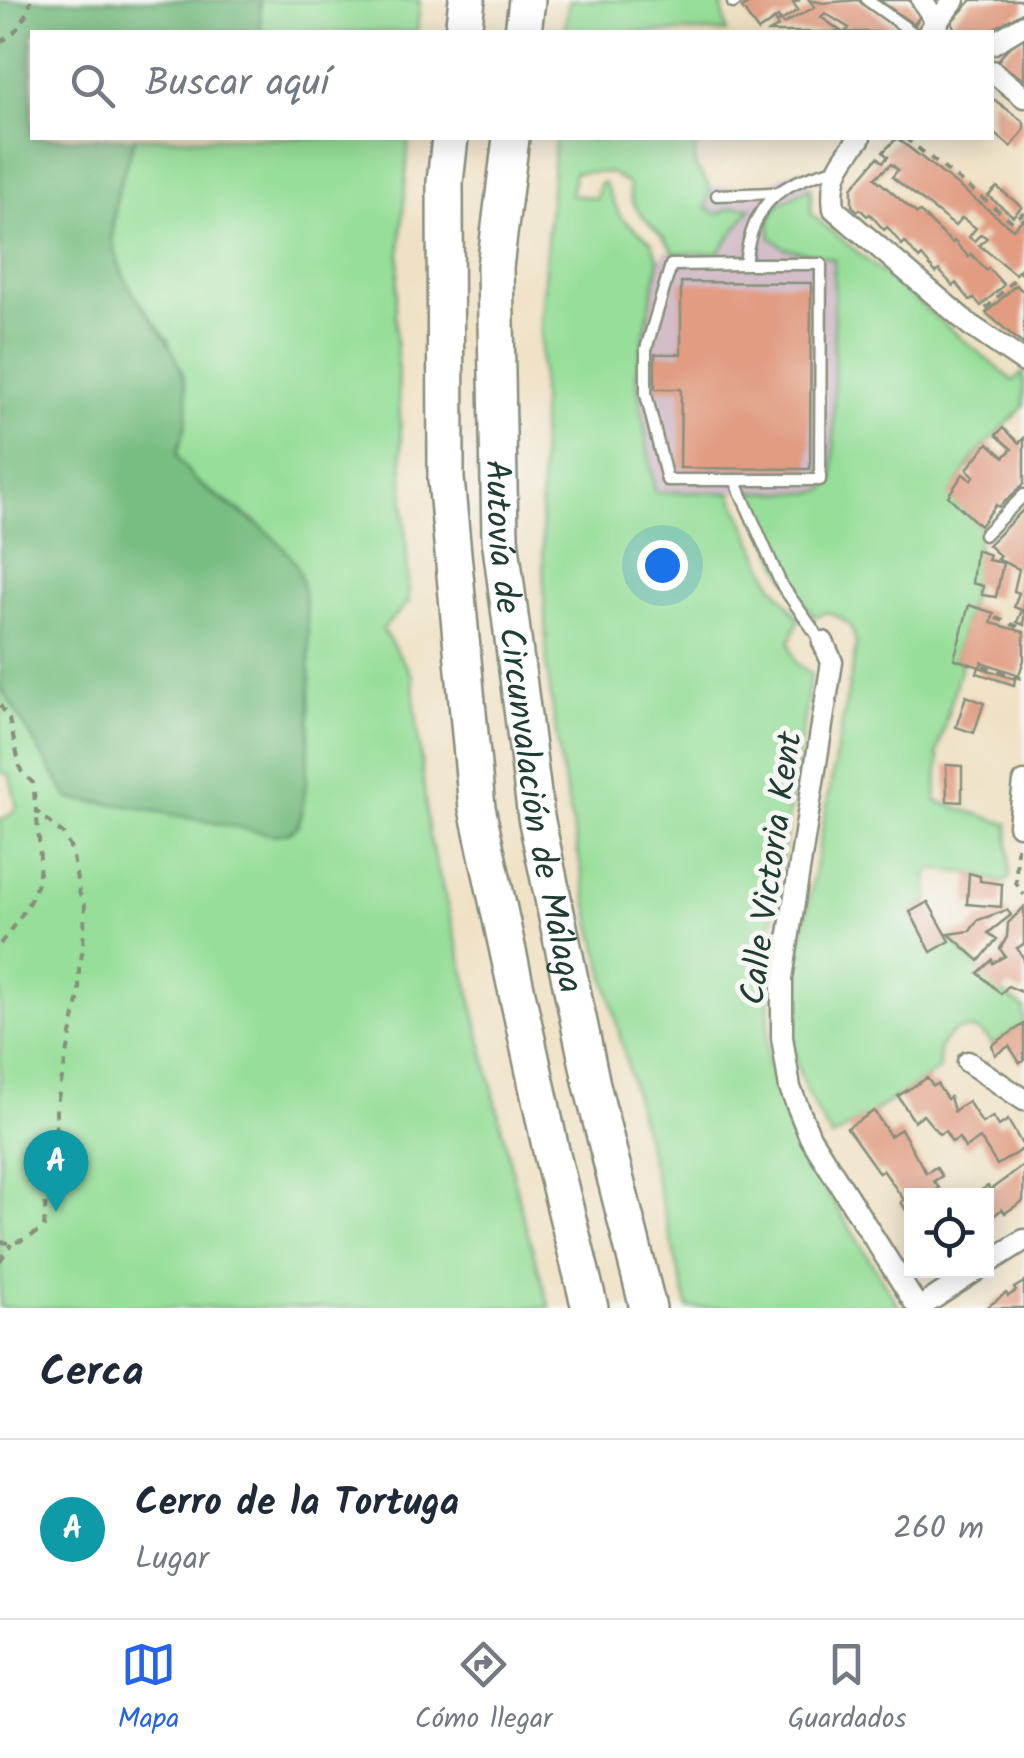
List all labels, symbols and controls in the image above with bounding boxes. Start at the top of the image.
search box [30,30,994,140]
text: Buscar aquí [145,55,329,115]
icon: search [65,58,120,113]
street label: Autovía de Circunvalación de Málaga [468,459,597,998]
your location [637,540,688,591]
street label: Calle Victoria Kent [726,728,820,1009]
pin: A [23,1130,88,1212]
map controls [904,1188,994,1278]
button: locate [904,1188,994,1278]
text: Cerca [40,1340,144,1407]
text: Cerro de la Tortuga [135,1474,459,1534]
text: A [62,1504,83,1555]
text: 260 m [893,1504,984,1555]
text: Lugar [135,1534,209,1585]
tab: Mapa [118,1637,179,1742]
tab: Cómo llegar [415,1637,552,1742]
tab: Guardados [788,1637,906,1742]

